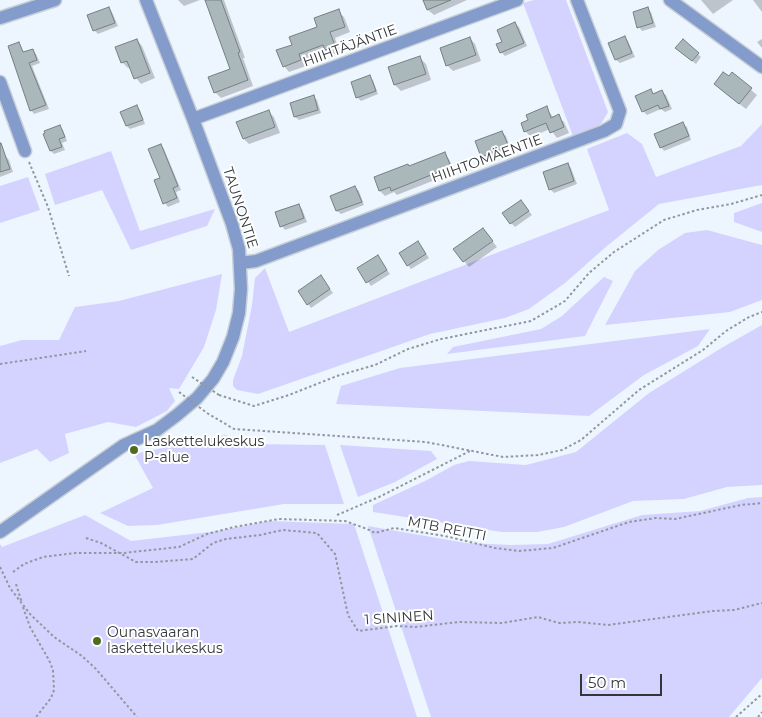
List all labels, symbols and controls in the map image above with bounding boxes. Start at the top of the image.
street label: HIIHTÄJÄNTIE [301,21,399,71]
street label: HIIHTOMÄENTIE [429,131,545,187]
street label: TAUNONTIE [219,165,261,251]
place label: Laskettelukeskus P-alue [144,434,264,467]
marker: Laskettelukeskus P-alue [128,444,140,456]
street label: MTB REITTI [406,513,488,545]
street label: 1 SININEN [364,607,434,629]
place label: Ounasvaaran laskettelukeskus [107,625,223,658]
marker: Ounasvaaran laskettelukeskus [91,635,103,647]
scale bar [582,664,664,696]
text: 50 m [588,673,626,692]

